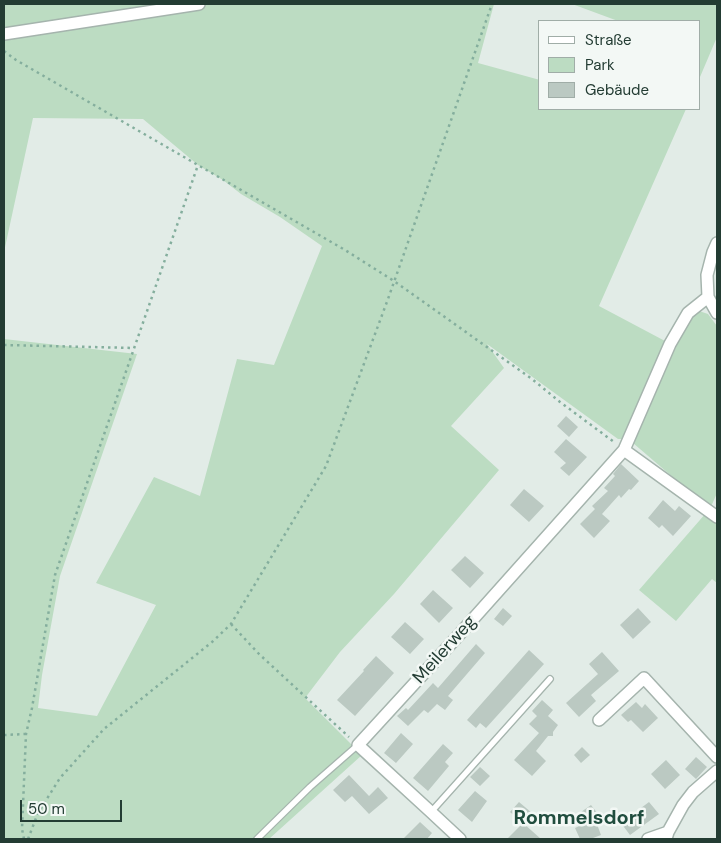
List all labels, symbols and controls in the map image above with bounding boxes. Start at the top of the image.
legend [538,20,701,110]
text: Straße [585,30,632,50]
text: Park [585,55,615,75]
text: Gebäude [585,80,649,100]
street label: Meilerweg [409,611,481,689]
scale bar [22,790,125,822]
text: 50 m [28,799,65,819]
district label: Rommelsdorf [514,807,644,831]

